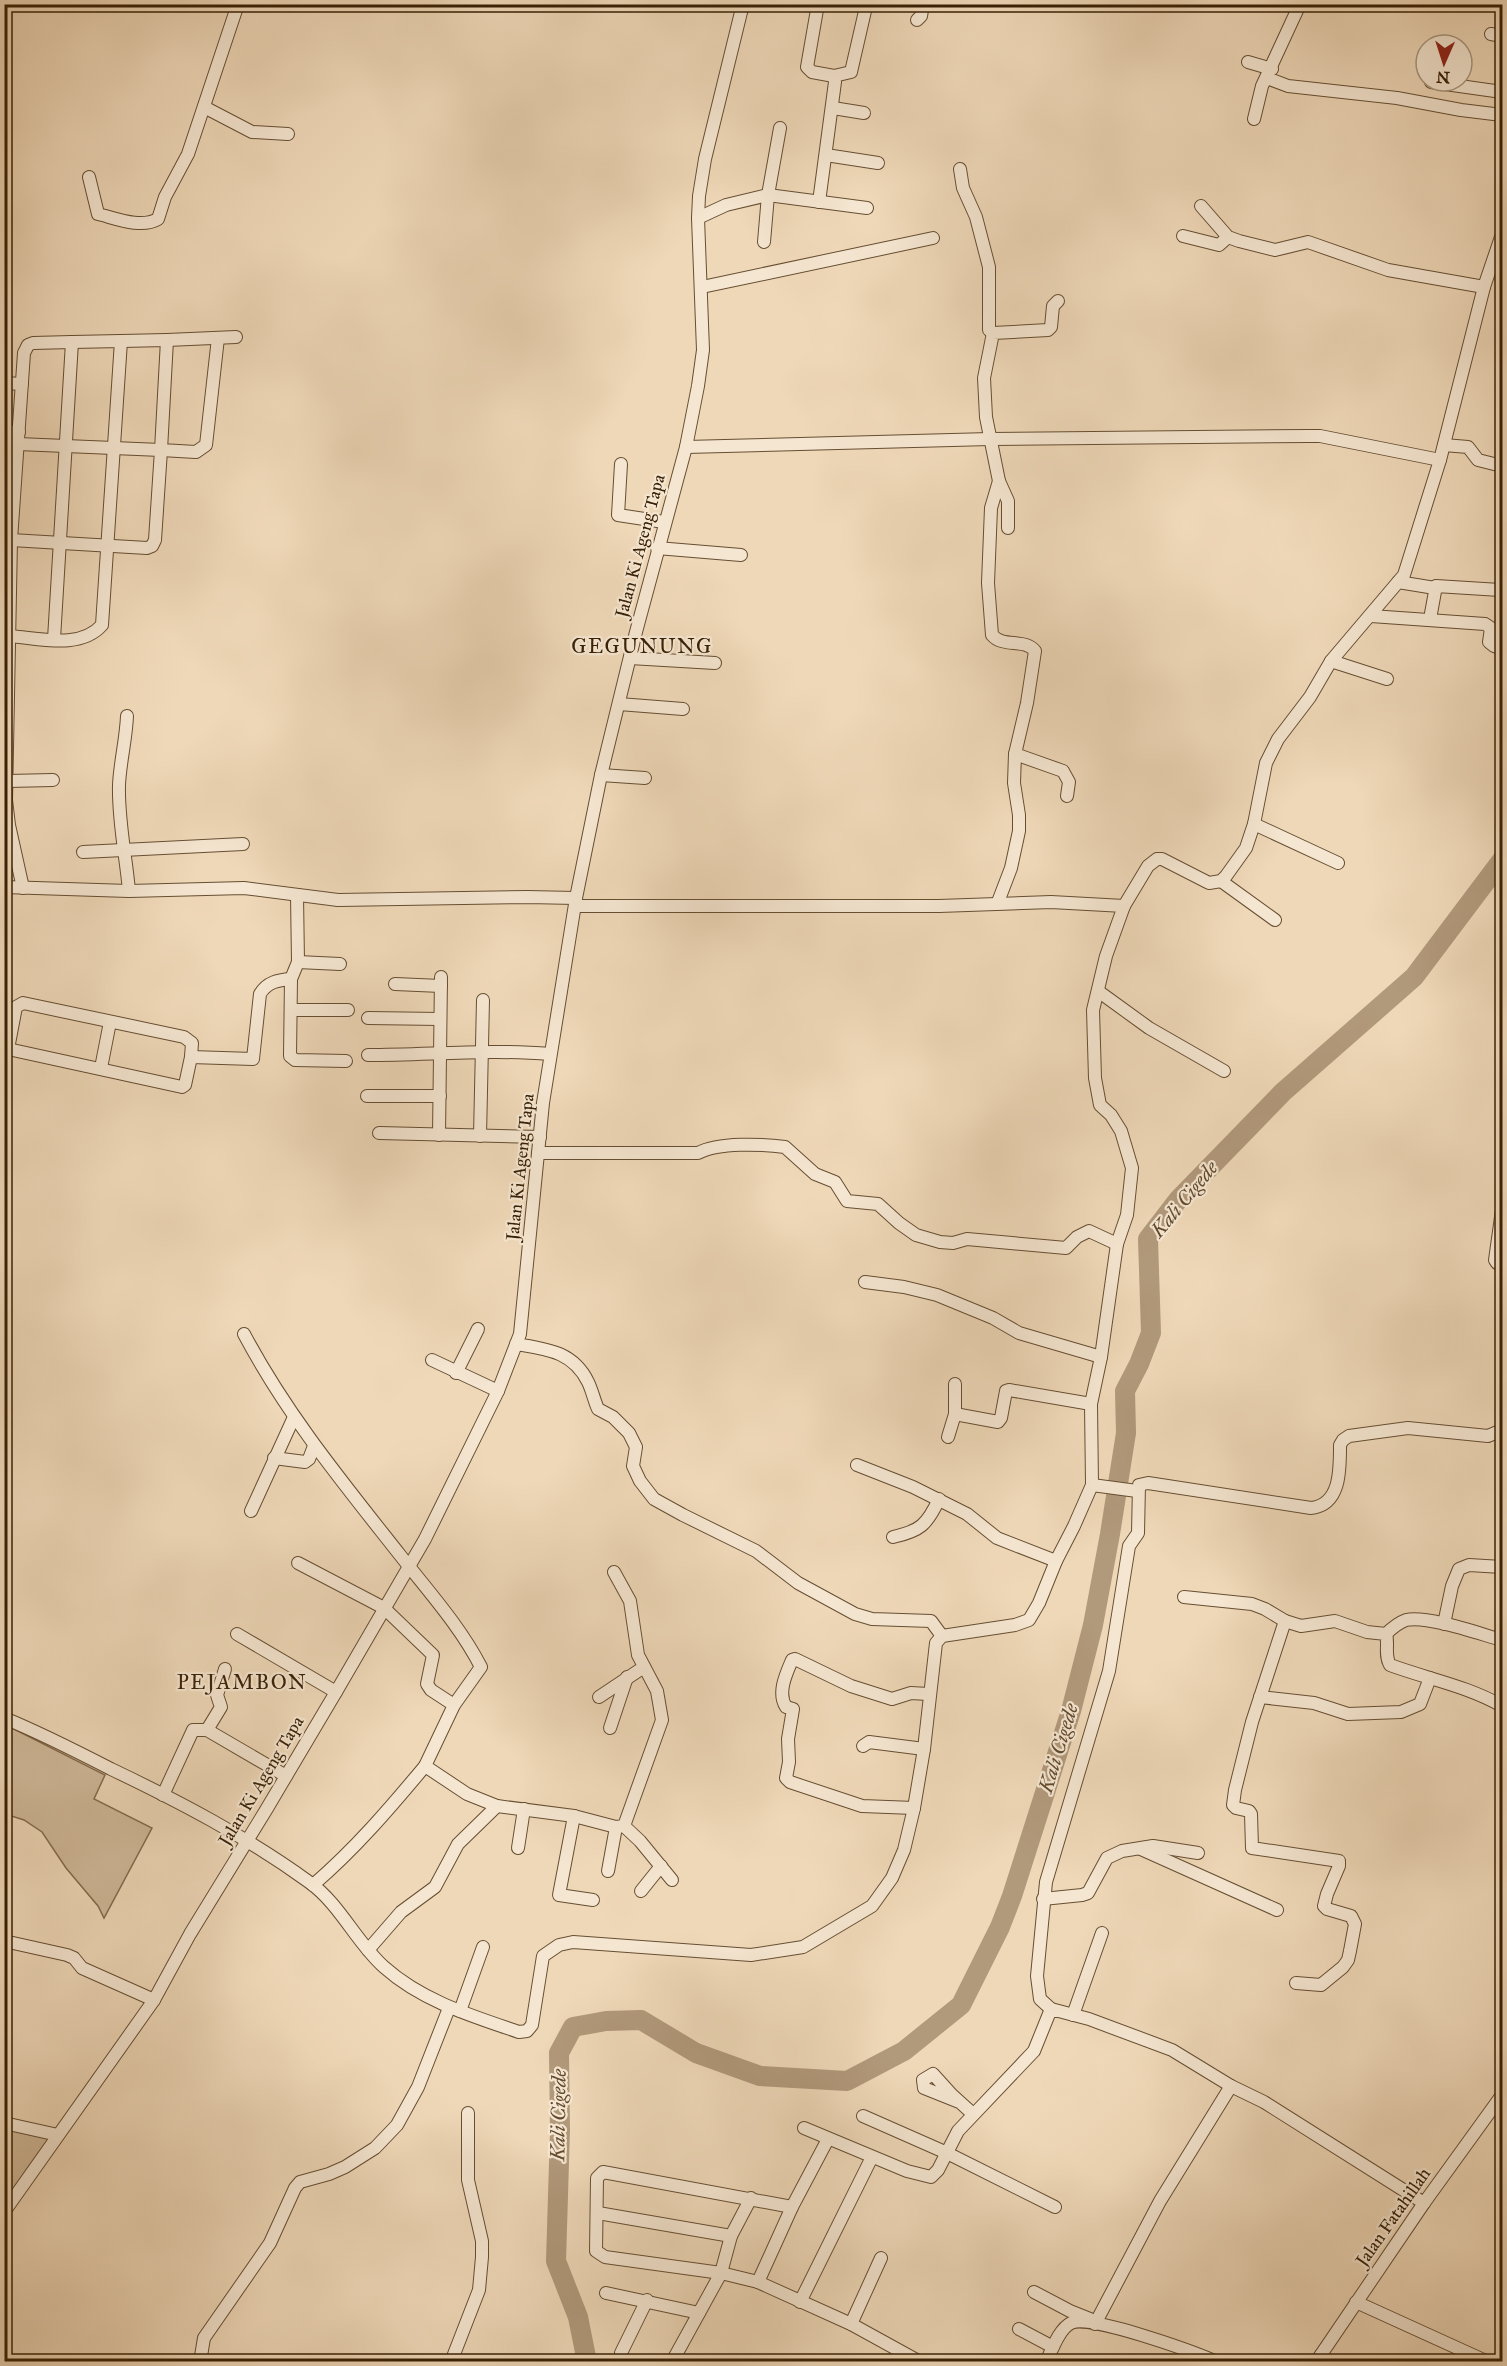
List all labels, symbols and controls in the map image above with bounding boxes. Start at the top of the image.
north arrow [1414,33,1474,93]
text: N [1436,68,1451,87]
street label: Jalan Ki Ageng Tapa [610,471,671,622]
district label: GEGUNUNG [571,633,713,659]
street label: Jalan Ki Ageng Tapa [501,1092,540,1244]
water label: Kali Cigede [1145,1156,1223,1243]
district label: PEJAMBON [177,1669,307,1695]
water label: Kali Cigede [1033,1700,1083,1796]
street label: Jalan Ki Ageng Tapa [213,1712,310,1852]
water label: Kali Cigede [545,2068,571,2162]
street label: Jalan Fatahillah [1350,2163,1436,2273]

